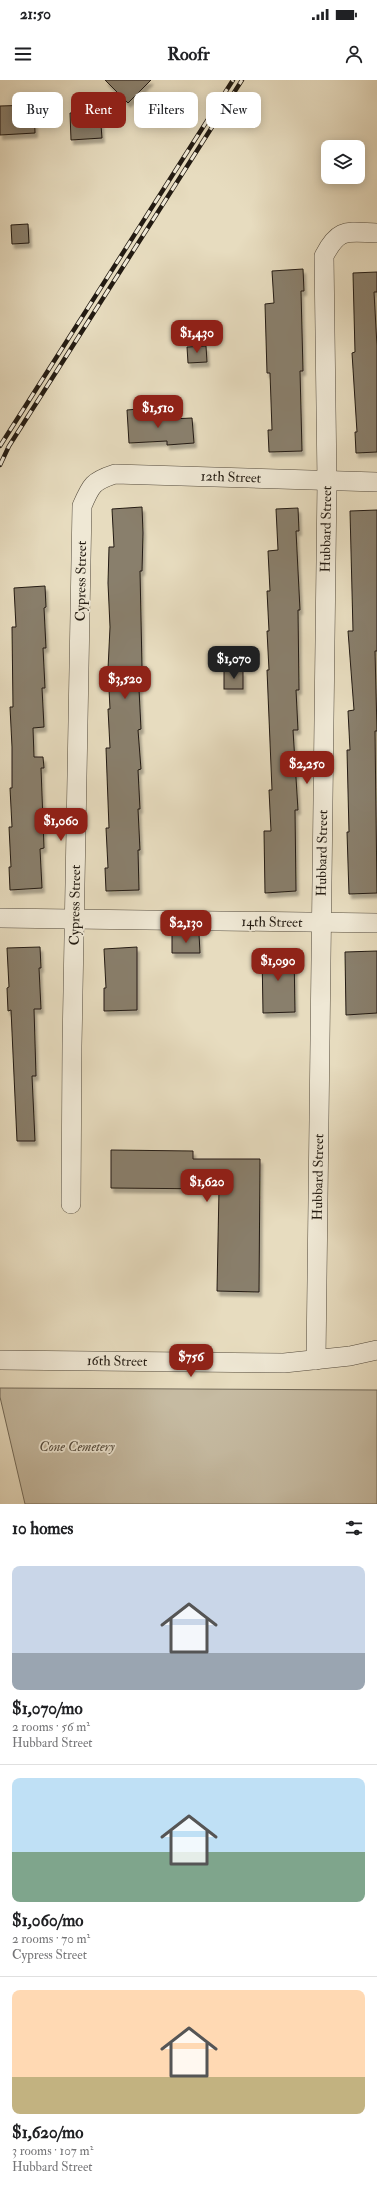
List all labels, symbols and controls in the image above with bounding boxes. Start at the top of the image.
text: 21:50 [20,5,51,24]
icon: menu [12,43,34,65]
text: Roofr [167,43,210,66]
icon: person [343,43,365,65]
chip: Buy [12,92,63,128]
chip: Rent [71,92,126,128]
chip: Filters [134,92,198,128]
chip: New [206,92,261,128]
map controls [321,140,365,184]
button: layers [321,140,365,184]
pin: $1,430 [164,320,230,354]
text: $1,430 [180,325,214,341]
pin: $1,510 [125,395,191,429]
text: $1,510 [142,400,174,416]
street label: 12th Street [200,467,262,487]
street label: Hubbard Street [317,485,335,573]
street label: Cypress Street [72,540,91,621]
pin: $1,070 [201,646,267,680]
text: $1,070 [217,651,251,667]
pin: $3,520 [92,666,158,700]
text: $3,520 [108,671,142,687]
pin: $2,250 [274,751,340,785]
text: $2,250 [289,756,325,772]
pin: $1,060 [28,808,94,842]
street label: Hubbard Street [313,809,331,897]
text: $1,060 [44,813,78,829]
street label: Cypress Street [66,864,85,945]
pin: $2,130 [153,910,219,944]
street label: 14th Street [241,913,303,931]
text: $2,130 [169,915,203,931]
pin: $1,090 [245,948,311,982]
text: $1,090 [260,953,296,969]
street label: Hubbard Street [309,1133,327,1221]
pin: $1,620 [174,1169,240,1203]
text: $1,620 [190,1174,224,1190]
pin: $756 [167,1344,215,1378]
text: $756 [178,1349,204,1365]
street label: 16th Street [87,1352,148,1370]
park label: Cone Cemetery [39,1438,115,1455]
icon: filters [343,1517,365,1539]
text: 10 homes [12,1518,73,1539]
icon: home [153,1592,225,1664]
text: $1,070/mo [12,1698,83,1719]
text: 2 rooms · 56 m² [12,1719,90,1735]
text: Hubbard Street [12,1735,93,1751]
icon: home [153,1804,225,1876]
text: $1,060/mo [12,1910,83,1931]
text: 2 rooms · 70 m² [12,1931,90,1947]
text: Cypress Street [12,1947,87,1963]
icon: home [153,2016,225,2088]
text: $1,620/mo [12,2122,83,2143]
text: 3 rooms · 107 m² [12,2143,93,2159]
text: Hubbard Street [12,2159,93,2175]

